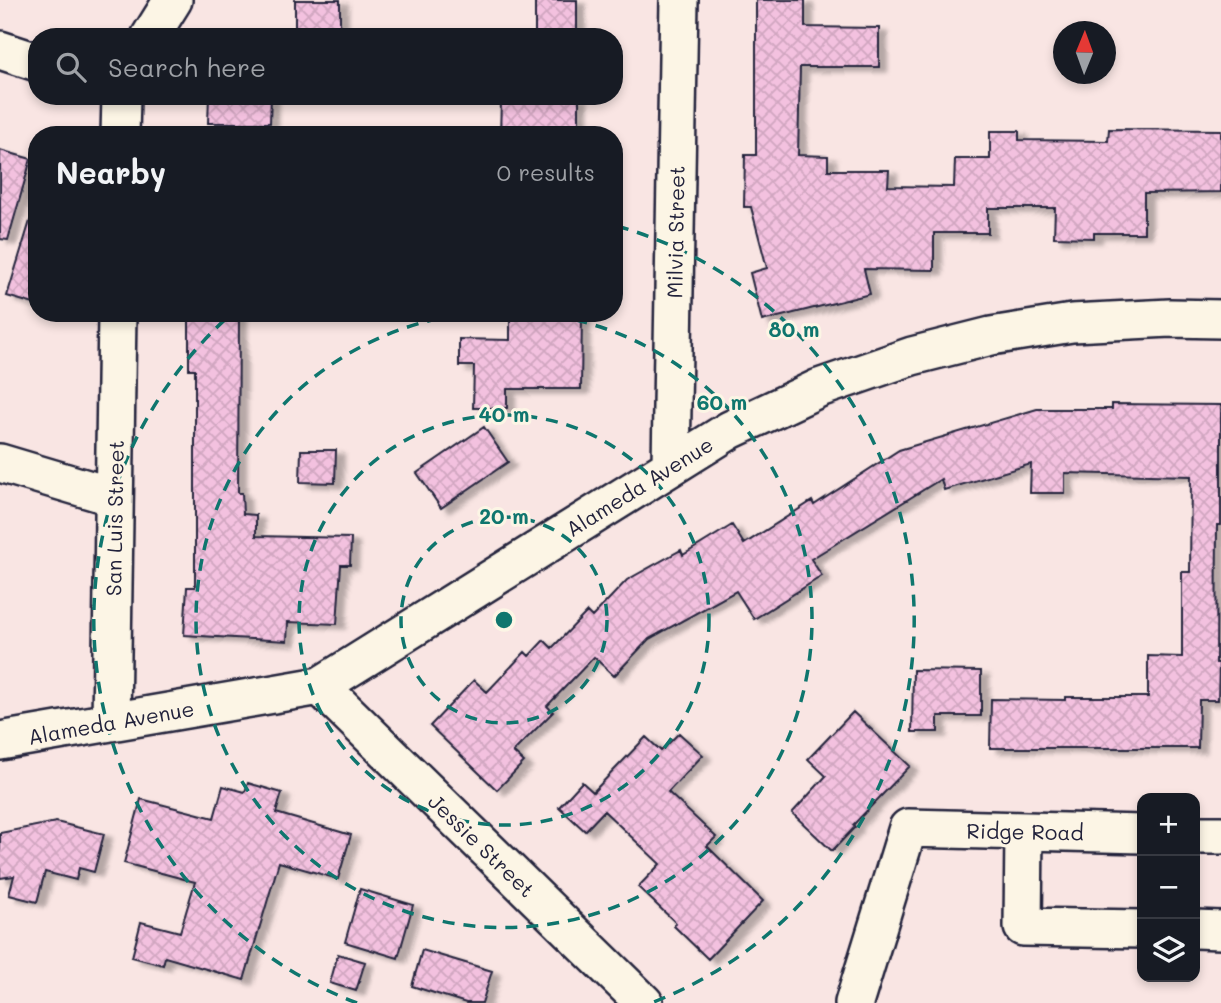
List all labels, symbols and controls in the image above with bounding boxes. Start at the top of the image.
north arrow [1053,21,1116,84]
search box [28,28,623,105]
icon: search [52,48,90,86]
text: Search here [108,50,266,84]
text: Nearby [56,152,166,192]
text: 0 results [497,157,595,187]
street label: Milvia Street [660,165,690,299]
text: 80 m [769,315,819,342]
text: 60 m [697,388,747,415]
text: 40 m [478,400,530,427]
street label: Alameda Avenue [560,430,718,542]
street label: San Luis Street [99,440,129,596]
text: 20 m [479,502,529,529]
centre of rings [492,608,516,632]
street label: Alameda Avenue [26,694,196,750]
street label: Jessie Street [423,787,541,903]
map controls [1137,793,1200,982]
button: + [1137,793,1200,856]
street label: Ridge Road [966,816,1084,846]
button: − [1137,856,1200,919]
button: layers [1137,919,1200,982]

